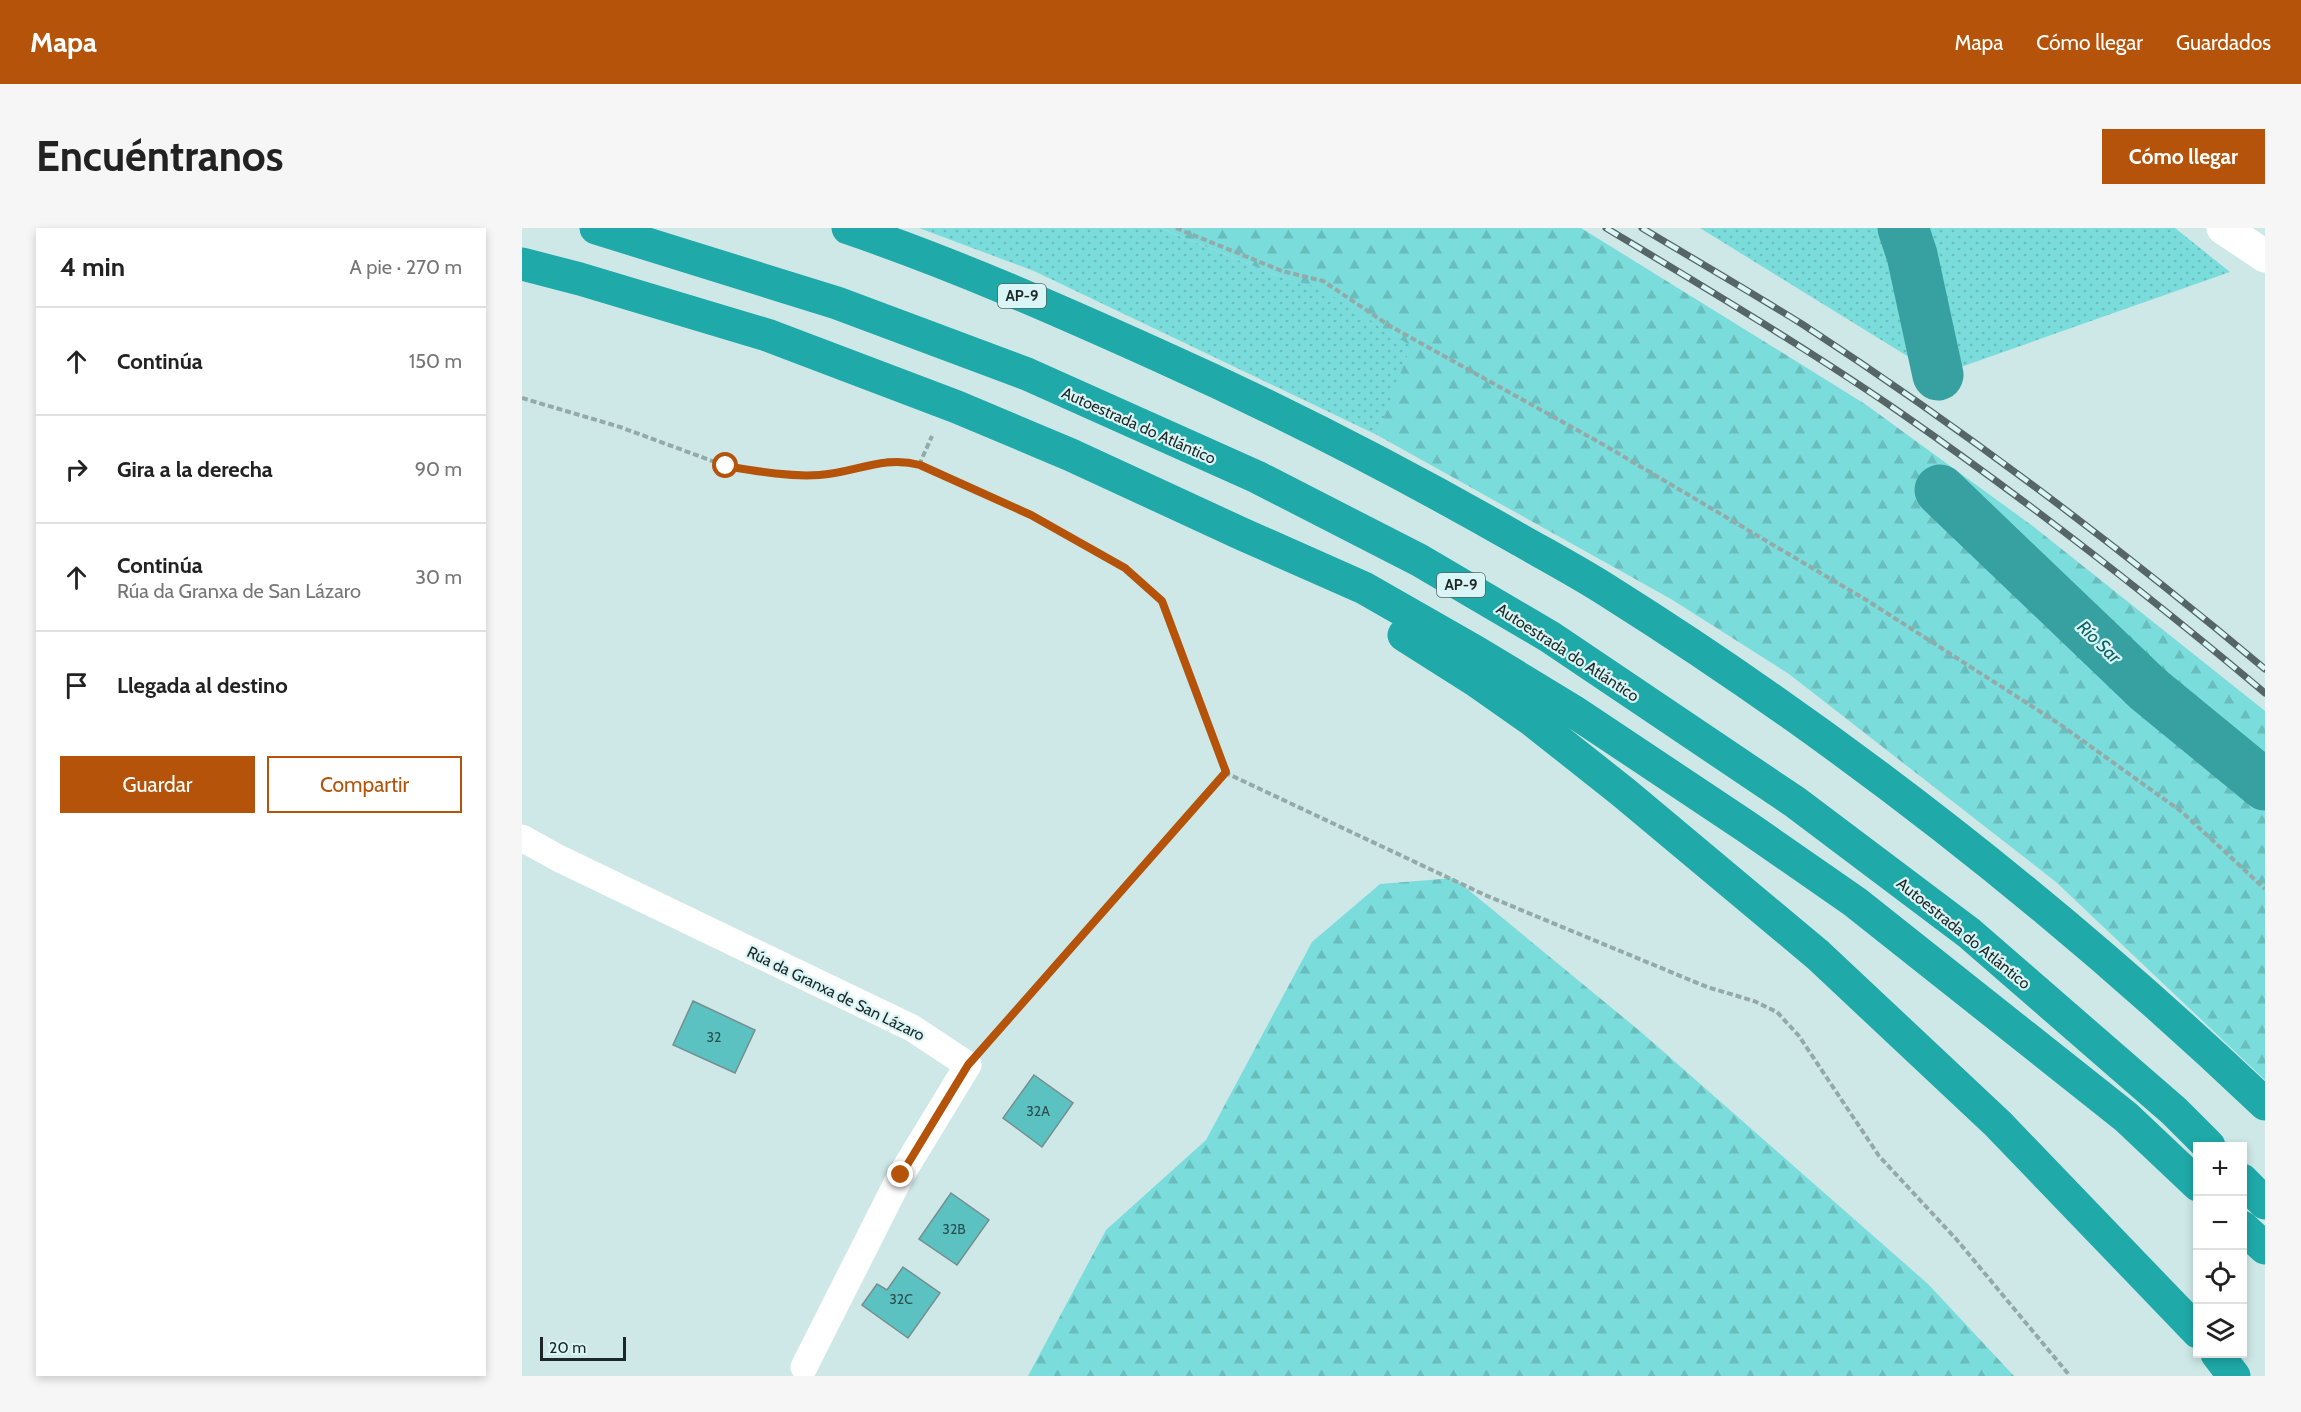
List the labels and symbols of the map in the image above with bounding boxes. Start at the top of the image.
road number: AP-9 [998,284,1046,308]
street label: Autoestrada do Atlántico [1059,383,1219,468]
route start [712,452,738,478]
road number: AP-9 [1437,573,1485,597]
street label: Autoestrada do Atlántico [1493,599,1643,706]
water label: Río Sar [2073,616,2126,669]
street label: Autoestrada do Atlántico [1893,874,2034,993]
street label: Rúa da Granxa de San Lázaro [744,942,928,1045]
house number: 32 [707,1028,721,1046]
house number: 32A [1026,1102,1050,1120]
route end [887,1161,913,1187]
house number: 32B [942,1220,966,1238]
house number: 32C [889,1290,913,1308]
scale bar [540,1334,626,1362]

